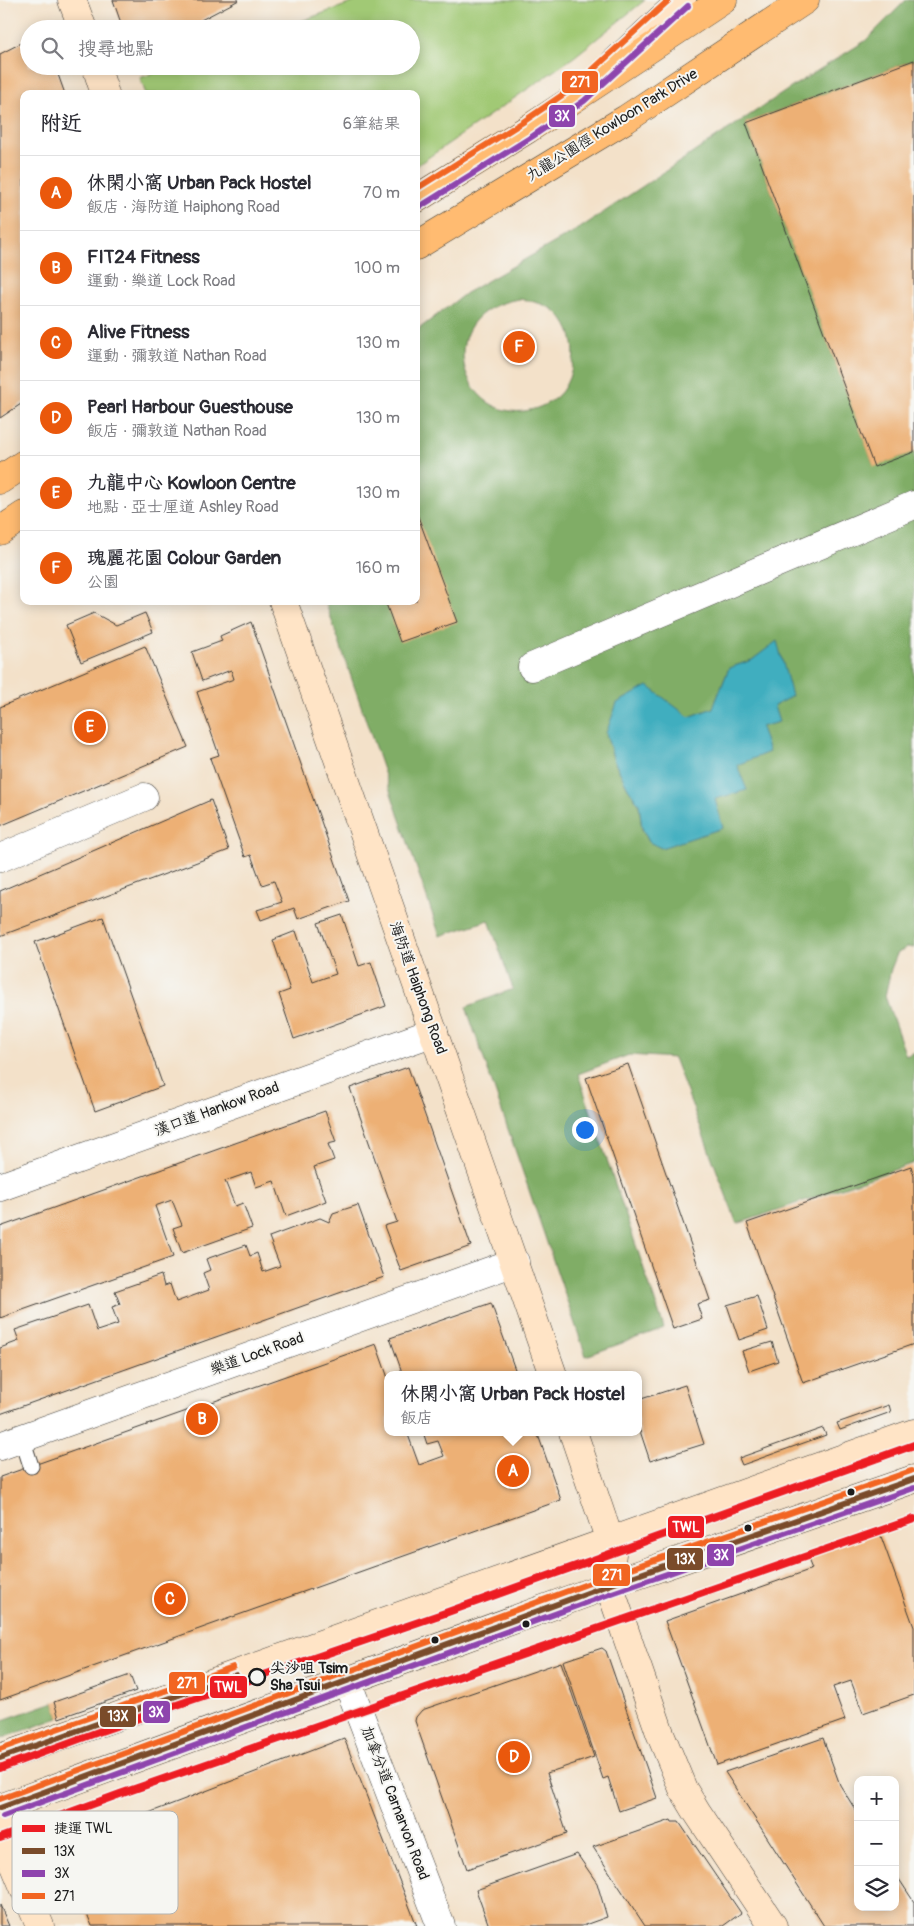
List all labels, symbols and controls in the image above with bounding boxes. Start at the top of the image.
search box [20,20,420,75]
icon: search [38,34,66,62]
text: 搜尋地點 [78,37,154,61]
street label: 九龍公園徑 Kowloon Park Drive [523,64,702,186]
line badge: 271 [561,70,599,94]
text: 271 [570,74,590,91]
line badge: 3X [548,104,576,128]
text: 3X [554,108,570,125]
text: 附近 [40,110,82,137]
text: 6筆結果 [343,114,400,134]
text: 休閑小窩 Urban Pack Hostel [87,171,312,195]
text: A [51,183,61,203]
text: 70 m [363,183,400,203]
text: 飯店 · 海防道 Haiphong Road [87,197,280,217]
text: FIT24 Fitness [87,245,200,269]
text: B [51,258,61,278]
text: 100 m [354,258,400,278]
text: 運動 · 樂道 Lock Road [87,271,236,291]
text: Alive Fitness [87,320,189,344]
pin: F [503,328,535,366]
text: C [51,333,61,353]
text: 130 m [356,333,400,353]
text: 運動 · 彌敦道 Nathan Road [87,346,267,366]
text: Pearl Harbour Guesthouse [87,395,293,419]
text: D [51,408,61,428]
text: 130 m [356,408,400,428]
text: 飯店 · 彌敦道 Nathan Road [87,421,267,441]
text: 九龍中心 Kowloon Centre [87,471,296,495]
text: E [52,483,60,503]
text: 130 m [356,483,400,503]
text: 地點 · 亞士厘道 Ashley Road [87,497,279,517]
text: 瑰麗花園 Colour Garden [87,546,281,570]
text: F [51,558,61,578]
text: 160 m [356,558,400,578]
text: 公園 [87,572,119,592]
pin: E [74,708,106,746]
street label: 海防道 Haiphong Road [385,919,451,1057]
street label: 漢口道 Hankow Road [152,1078,282,1140]
your location [572,1117,598,1143]
street label: 樂道 Lock Road [208,1328,306,1380]
popup [384,1371,642,1436]
text: 休閑小窩 Urban Pack Hostel [401,1382,625,1406]
pin: B [186,1400,218,1438]
text: 飯店 [401,1408,433,1428]
pin: A [497,1452,529,1490]
unlabelled marker [846,1487,856,1497]
line badge: TWL [667,1515,705,1539]
text: TWL [671,1519,700,1536]
unlabelled marker [743,1523,753,1533]
line badge: 3X [706,1543,735,1567]
line badge: 13X [666,1547,704,1571]
text: 3X [713,1547,729,1564]
text: 13X [674,1551,696,1568]
line badge: 271 [592,1563,631,1587]
text: 271 [602,1567,622,1584]
pin: C [154,1580,186,1618]
unlabelled marker [521,1619,531,1629]
unlabelled marker [430,1635,440,1645]
place label: 尖沙咀 Tsim Sha Tsui [270,1659,348,1695]
marker: 尖沙咀 Tsim Sha Tsui [248,1668,266,1686]
line badge: 271 [168,1671,206,1695]
text: 271 [177,1675,197,1692]
line badge: TWL [209,1675,248,1699]
text: TWL [213,1679,242,1696]
line badge: 3X [142,1700,171,1724]
text: 3X [148,1704,164,1721]
line badge: 13X [99,1705,137,1728]
text: 13X [107,1708,129,1725]
street label: 加拿分道 Carnarvon Road [357,1723,433,1883]
pin: D [498,1738,530,1776]
map controls [854,1776,899,1911]
button: + [854,1776,899,1821]
legend [12,1811,178,1914]
text: 捷運 TWL [54,1820,113,1837]
button: − [854,1821,899,1866]
text: 13X [54,1843,75,1860]
text: 3X [54,1865,70,1882]
button: layers [854,1866,899,1911]
text: 271 [54,1888,75,1905]

